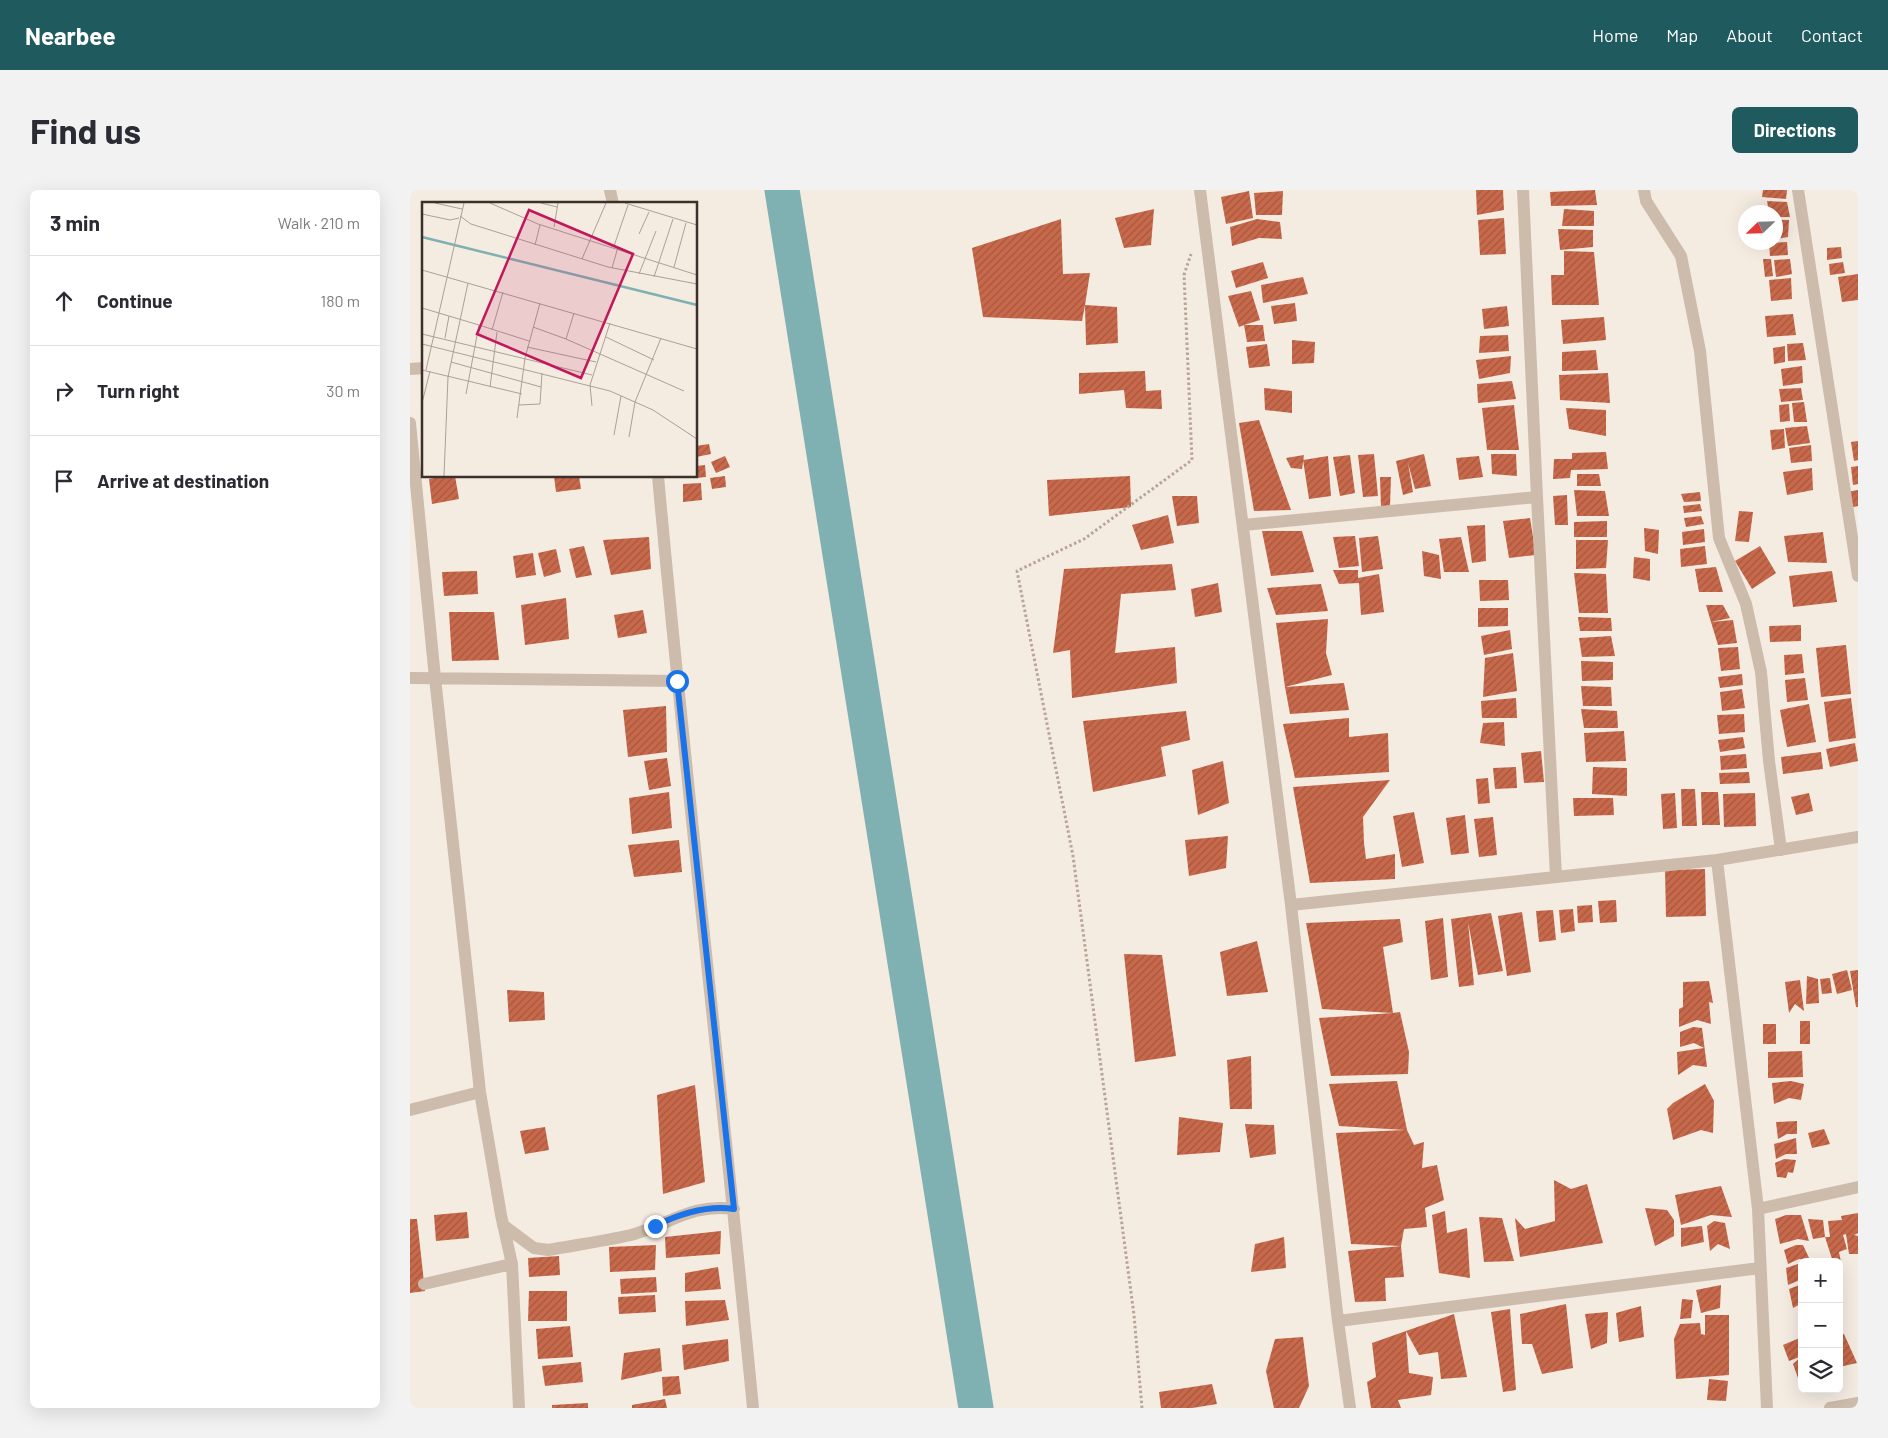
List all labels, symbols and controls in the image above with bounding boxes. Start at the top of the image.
text: Nearbee [25,21,116,50]
text: Home [1592,24,1638,46]
text: Map [1666,24,1698,46]
text: About [1726,24,1773,46]
text: Contact [1801,24,1863,46]
button: Directions [1732,107,1858,153]
text: Find us [30,109,141,151]
inset map [422,202,698,478]
north arrow [1738,205,1783,250]
text: 3 min [50,210,100,235]
text: Walk · 210 m [278,213,360,232]
icon: ahead [50,287,78,315]
text: Continue [97,289,173,312]
text: 180 m [321,291,360,310]
icon: right [50,377,78,405]
text: Turn right [97,379,179,402]
text: 30 m [326,381,360,400]
icon: arrive [50,467,78,495]
text: Arrive at destination [97,469,269,492]
route start [666,670,689,693]
route end [644,1215,667,1238]
map controls [1798,1258,1843,1393]
button: + [1798,1258,1843,1303]
button: − [1798,1303,1843,1348]
button: layers [1798,1348,1843,1393]

